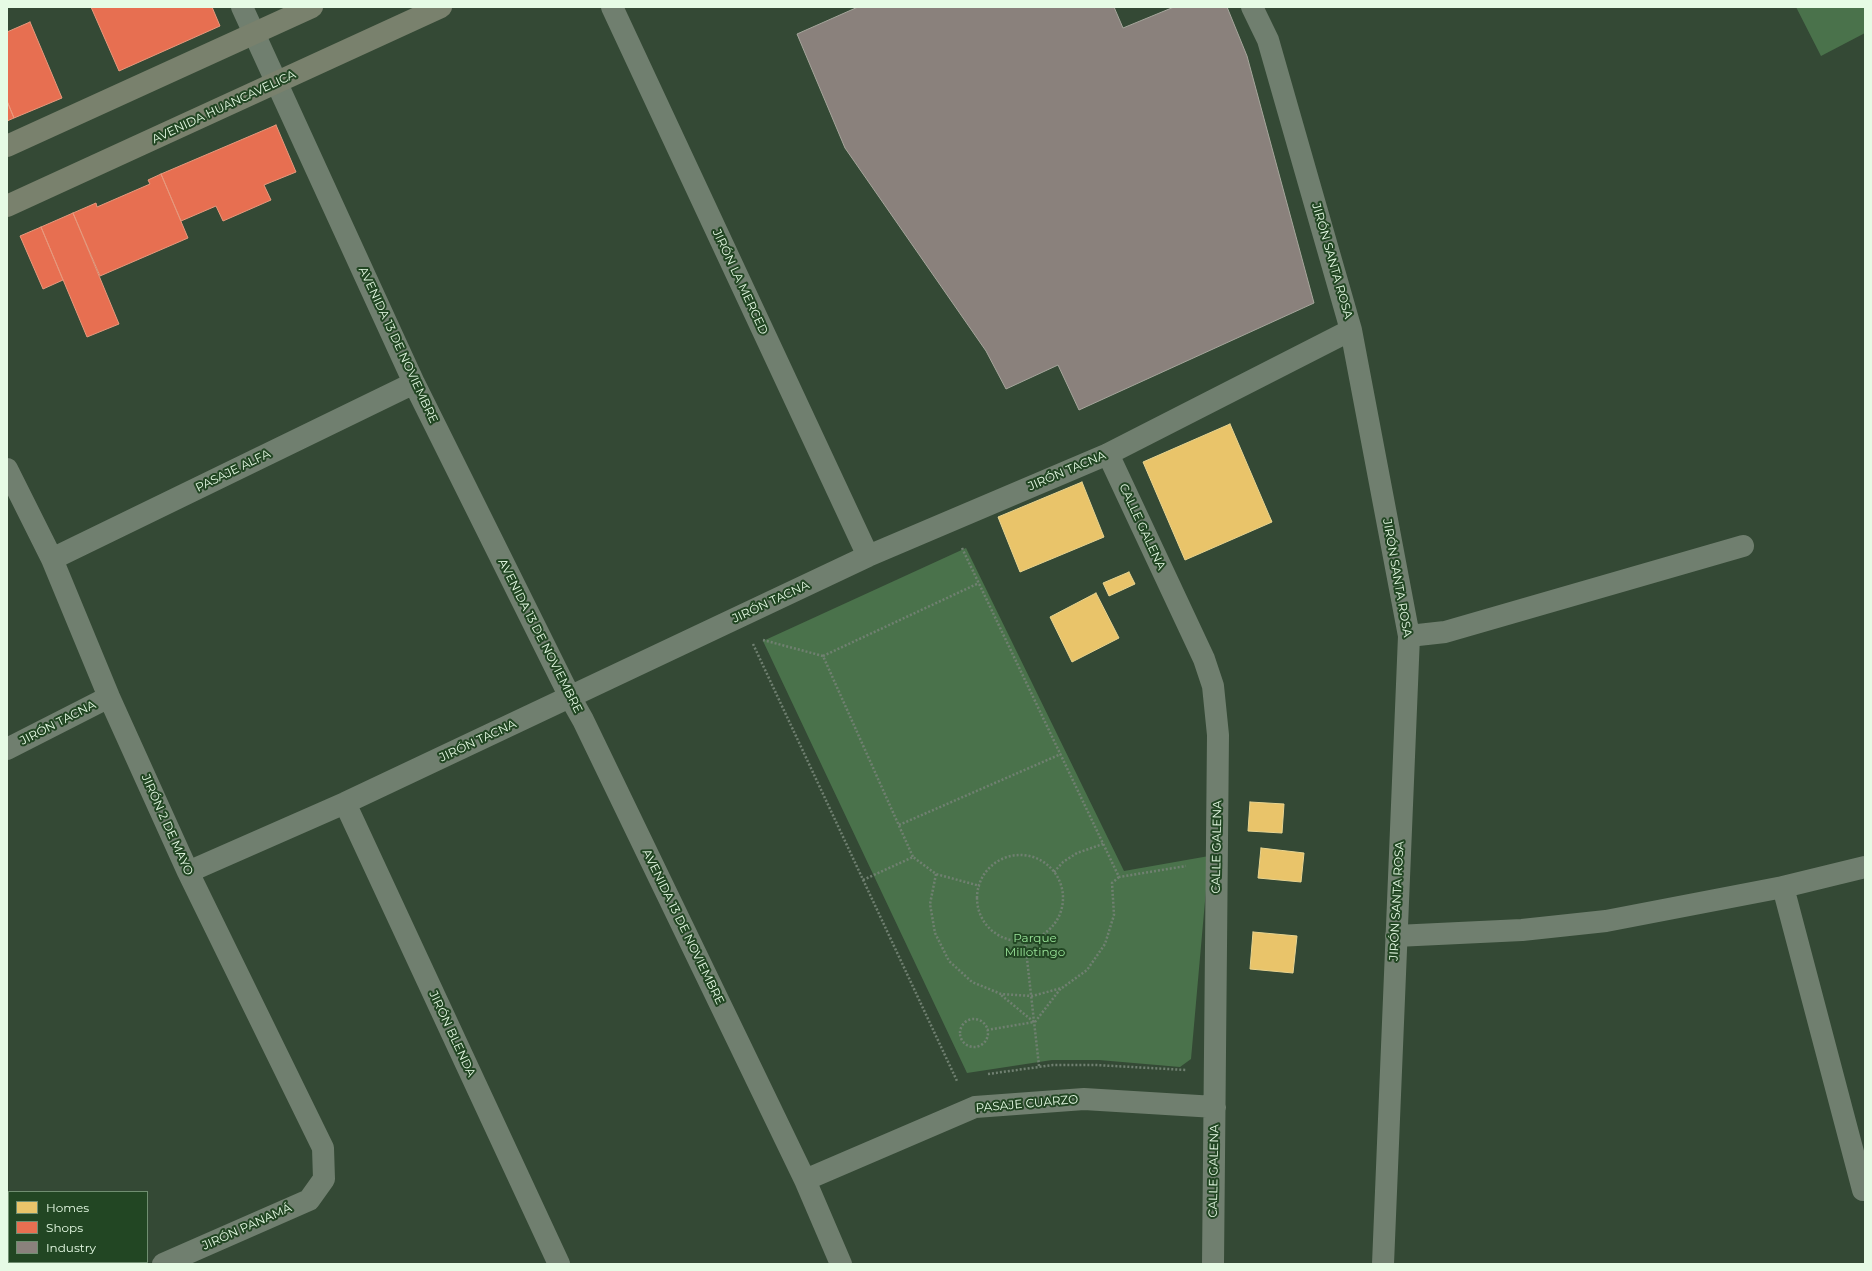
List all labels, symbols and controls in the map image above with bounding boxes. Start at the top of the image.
street label: AVENIDA HUANCAVELICA [150,67,298,147]
street label: JIRÓN SANTA ROSA [1309,201,1355,321]
street label: JIRÓN LA MERCED [709,227,771,337]
street label: AVENIDA 13 DE NOVIEMBRE [355,264,441,426]
street label: PASAJE ALFA [193,447,273,495]
street label: JIRÓN TACNA [1026,448,1108,494]
street label: CALLE GALENA [1116,482,1168,572]
street label: JIRÓN SANTA ROSA [1379,518,1415,638]
street label: AVENIDA 13 DE NOVIEMBRE [495,556,585,716]
street label: JIRÓN TACNA [730,578,812,626]
street label: JIRÓN TACNA [18,698,98,748]
street label: JIRÓN TACNA [437,717,519,765]
street label: JIRÓN 2 DE MAYO [138,772,196,878]
street label: CALLE GALENA [1209,800,1225,894]
street label: JIRÓN SANTA ROSA [1387,841,1407,961]
street label: AVENIDA 13 DE NOVIEMBRE [639,847,727,1007]
park label: Parque Millotingo [1005,931,1065,959]
street label: JIRÓN BLENDA [426,989,478,1079]
street label: PASAJE CUARZO [975,1092,1079,1116]
street label: CALLE GALENA [1206,1124,1222,1218]
legend [8,1191,148,1263]
text: Homes [46,1200,89,1215]
street label: JIRÓN PANAMÁ [200,1201,294,1253]
text: Shops [46,1220,83,1235]
text: Industry [46,1240,96,1255]

